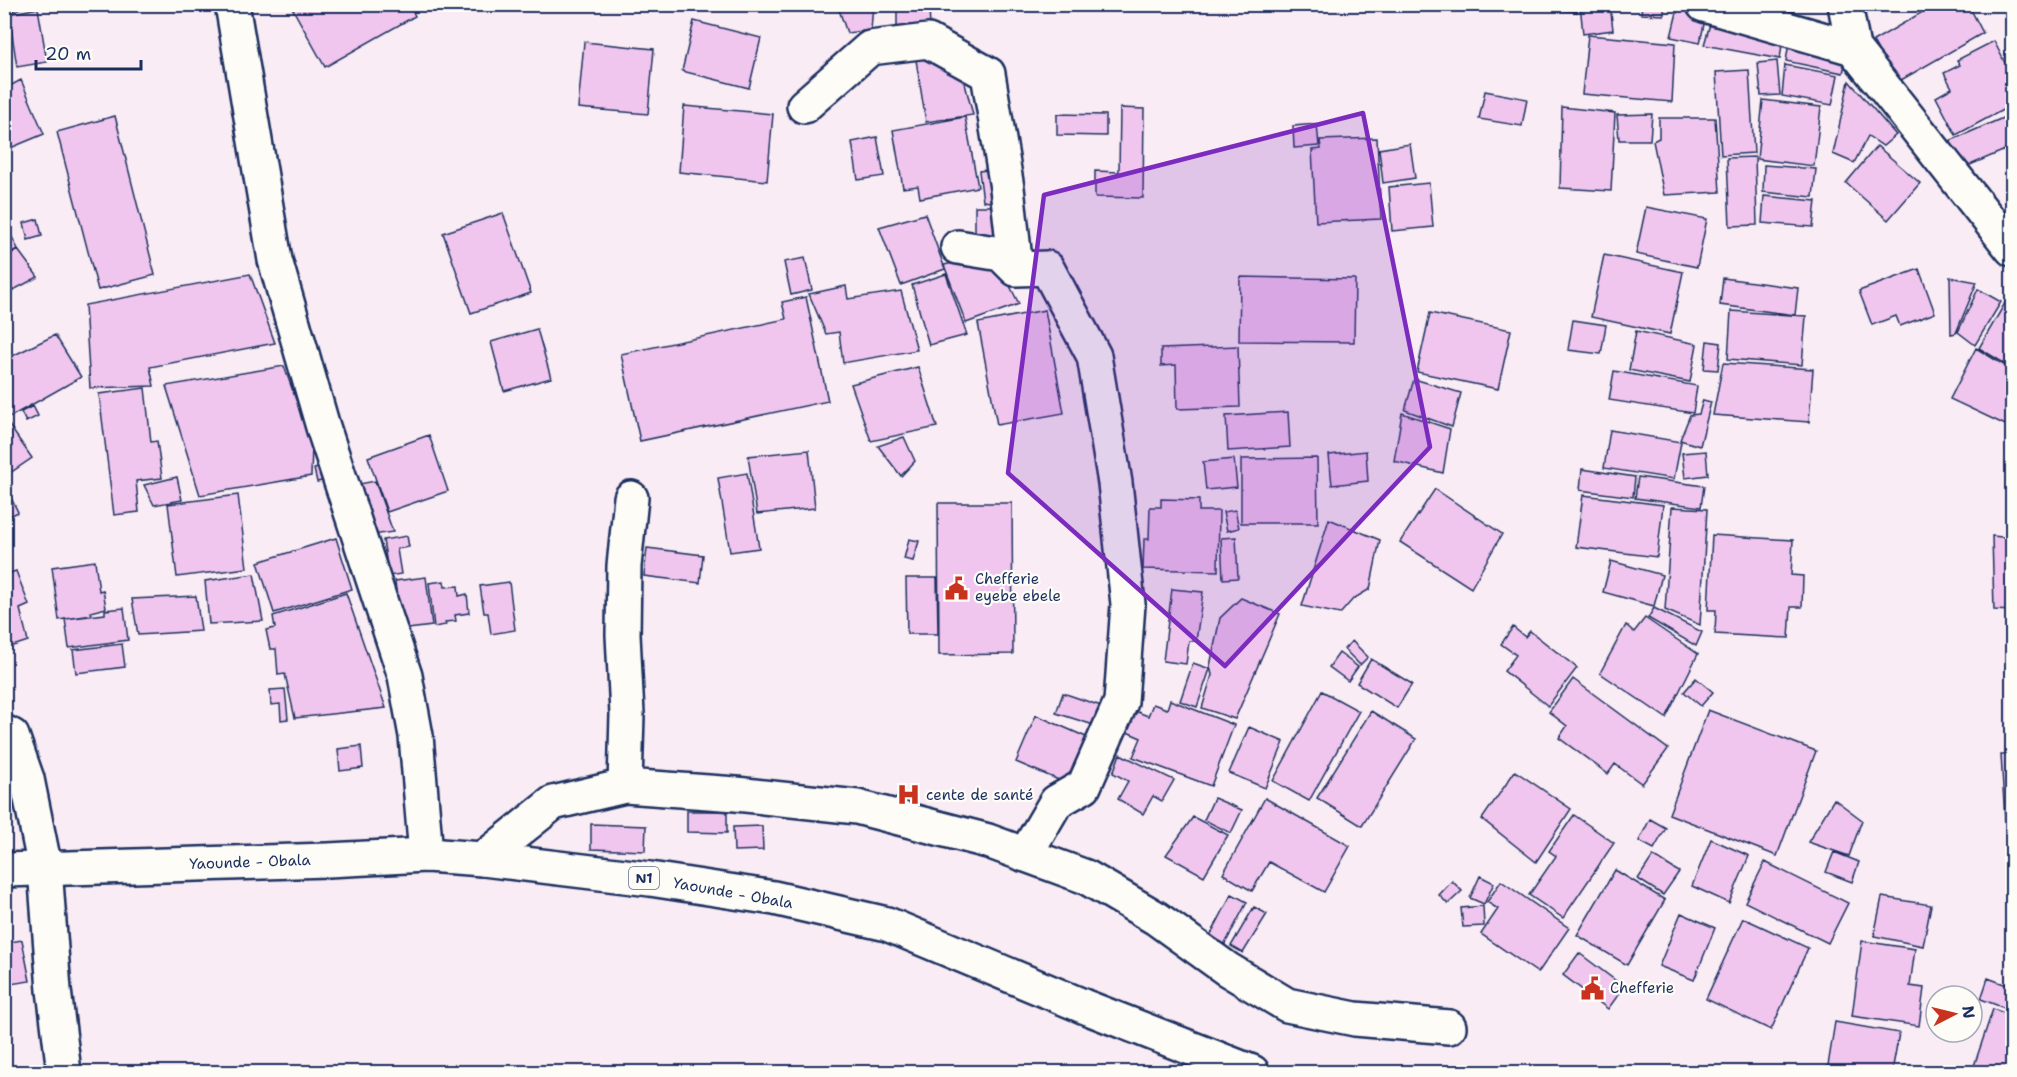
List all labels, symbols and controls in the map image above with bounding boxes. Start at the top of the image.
scale bar [36,33,141,71]
text: 20 m [45,42,91,66]
place label: Chefferie eyebe ebele [975,569,1061,606]
public building icon: Chefferie eyebe ebele [944,575,970,601]
hospital icon: cente de santé [895,782,921,808]
place label: cente de santé [926,785,1034,805]
street label: Yaounde - Obala [189,850,312,874]
road number: N1 [629,867,659,889]
street label: Yaounde - Obala [671,873,795,914]
public building icon: Chefferie [1579,975,1605,1001]
place label: Chefferie [1610,978,1674,998]
north arrow [1924,984,1984,1044]
text: N [1957,1005,1980,1020]

